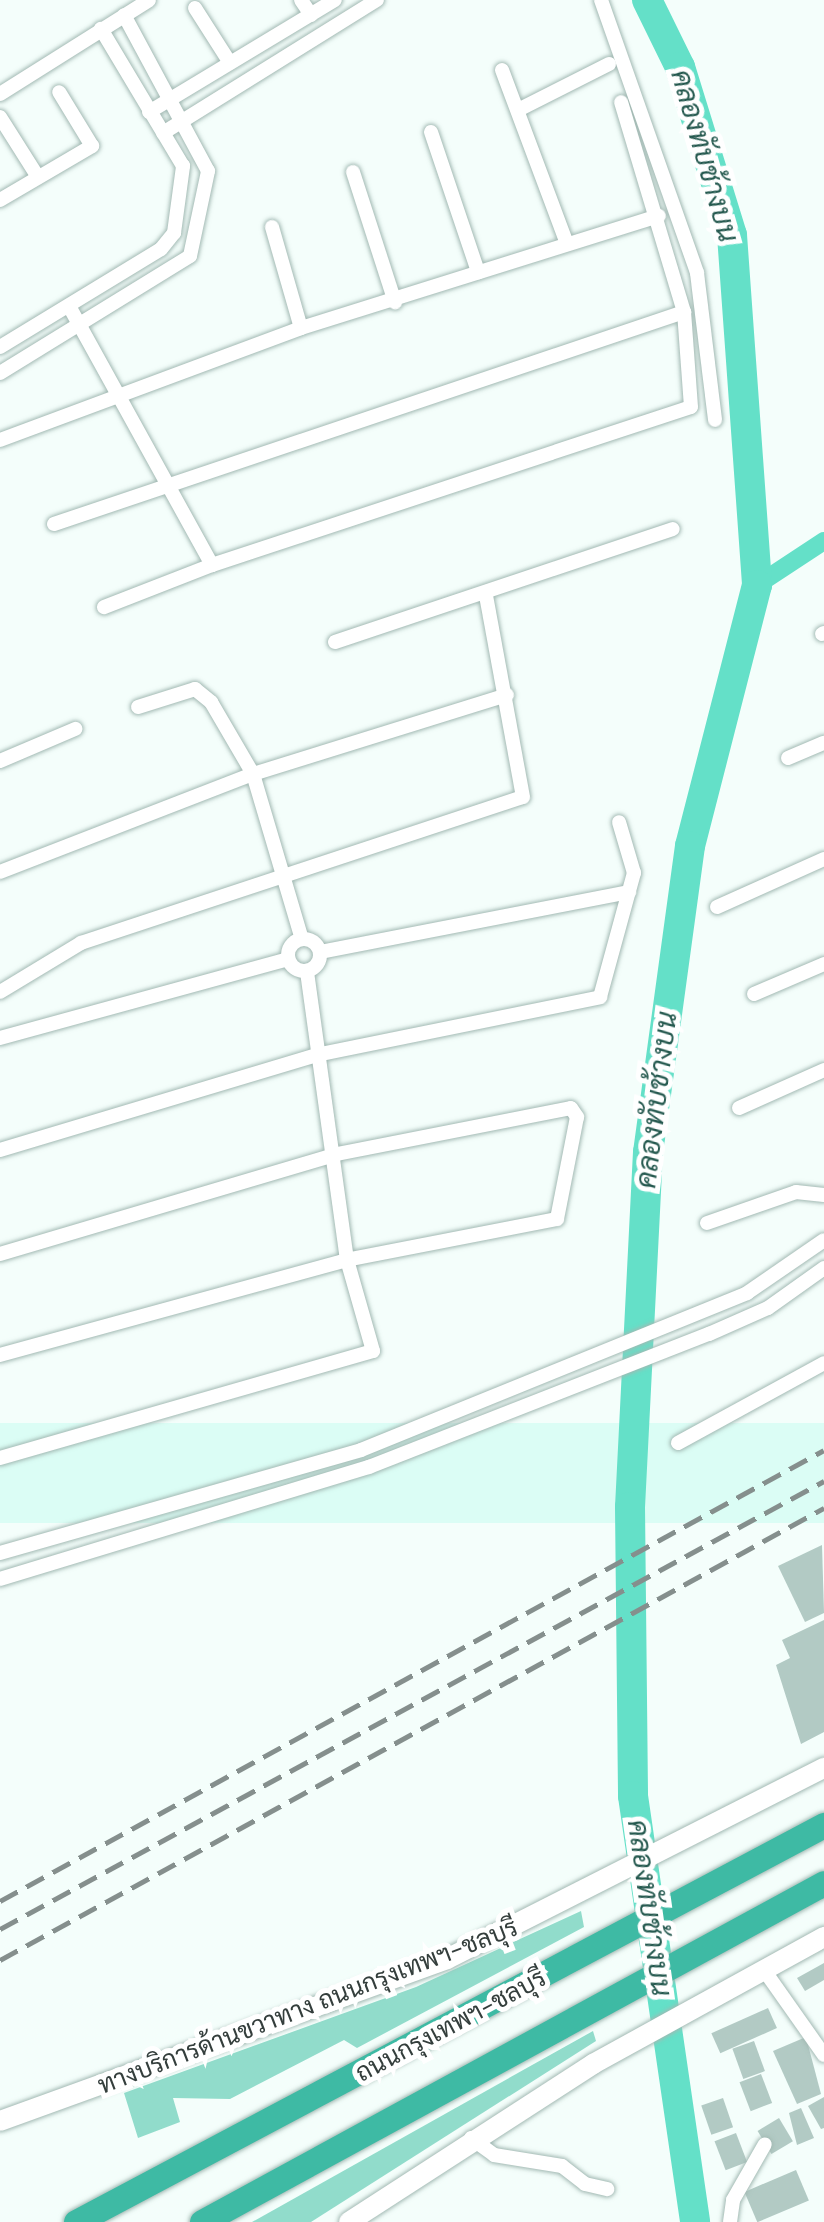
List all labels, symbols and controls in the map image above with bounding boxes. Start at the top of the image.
water label: คลองทับช้างบน [663,66,745,246]
water label: คลองทับช้างบน [629,1010,685,1190]
water label: คลองทับช้างบน [620,1818,678,1998]
street label: ทางบริการด้านขวาทาง ถนนกรุงเทพฯ-ชลบุรี [94,1913,522,2101]
street label: ถนนกรุงเทพฯ-ชลบุรี [351,1963,551,2089]

